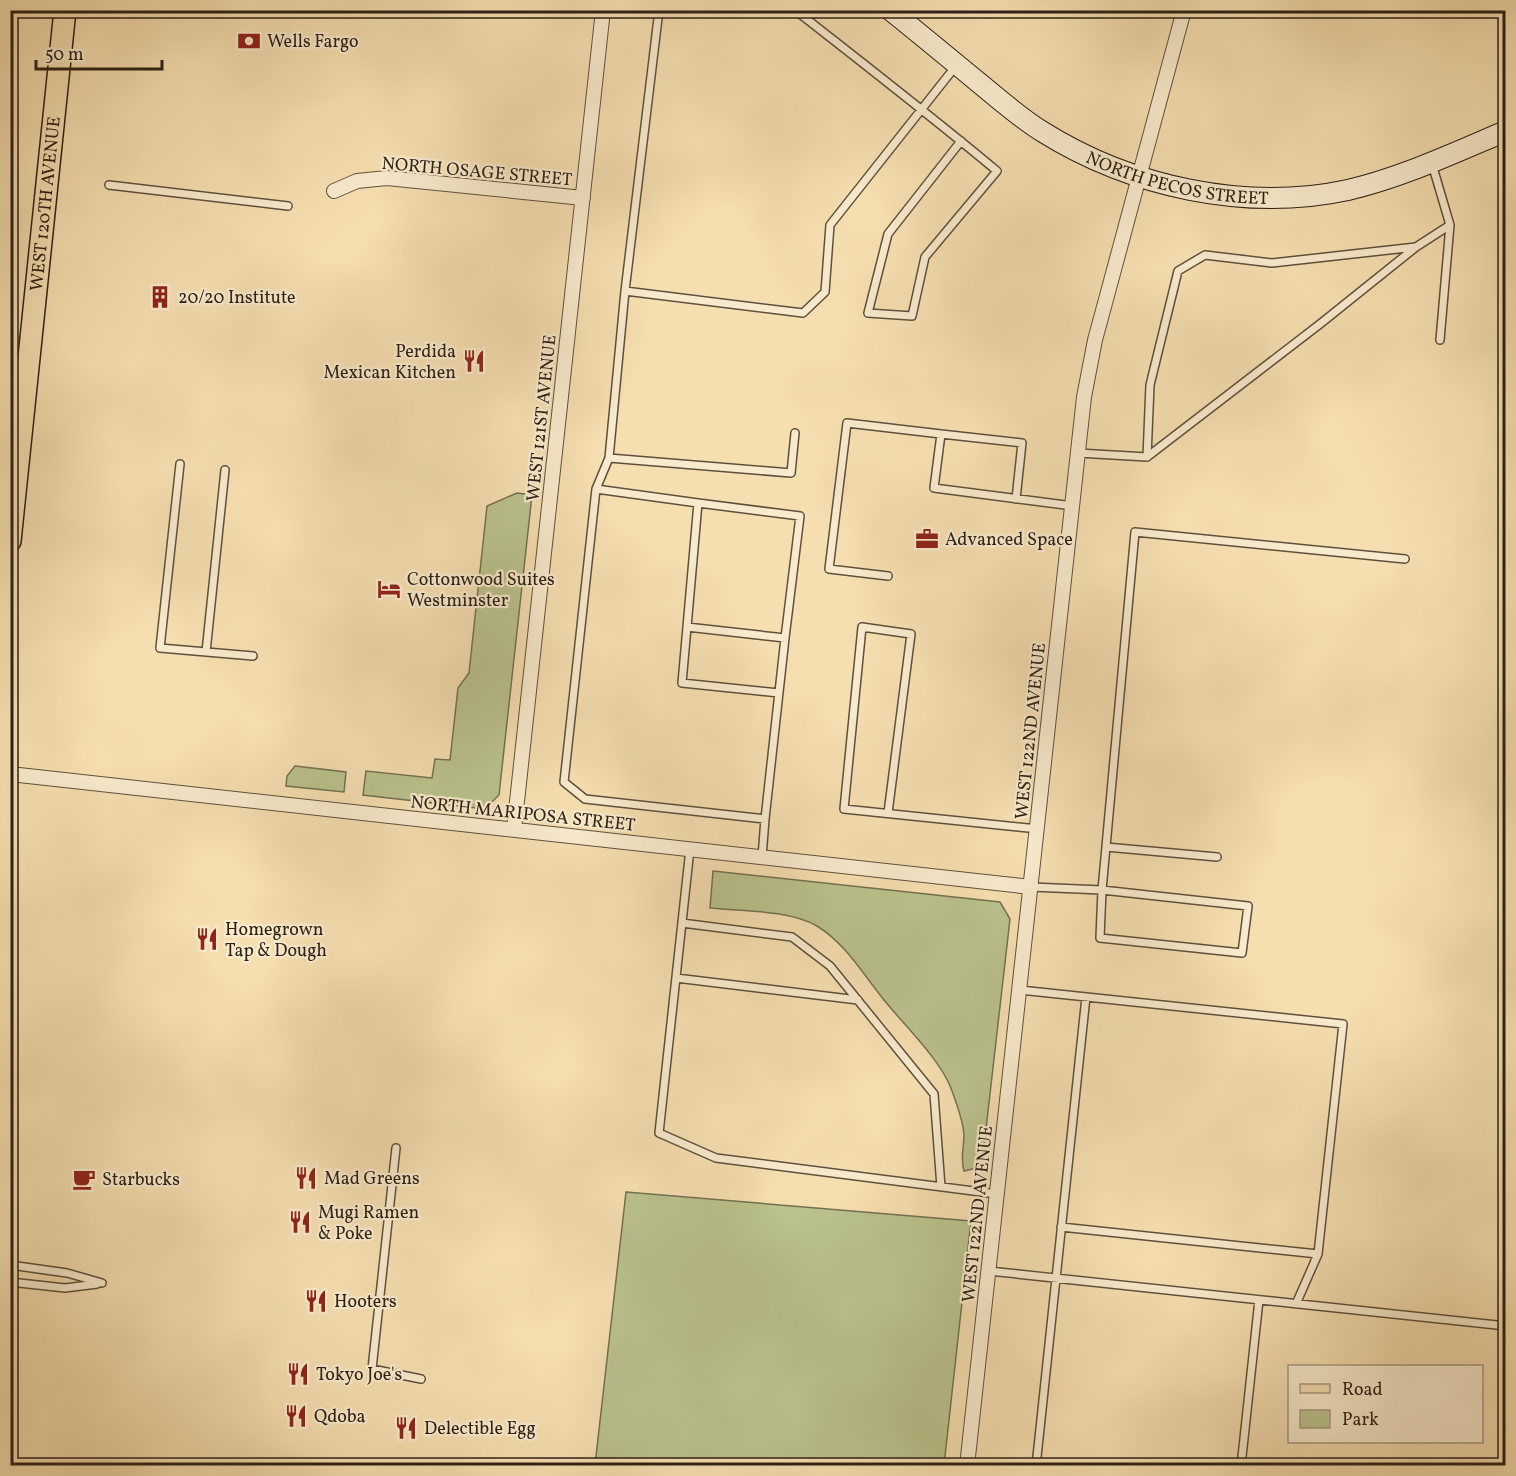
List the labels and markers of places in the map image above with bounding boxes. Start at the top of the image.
bank icon: Wells Fargo [236,28,262,54]
place label: Wells Fargo [267,30,359,55]
building icon: 20/20 Institute [147,284,173,310]
place label: 20/20 Institute [178,286,296,311]
place label: Perdida Mexican Kitchen [324,340,456,386]
restaurant icon: Perdida Mexican Kitchen [461,348,487,374]
office icon: Advanced Space [914,526,940,552]
place label: Advanced Space [945,528,1073,553]
place label: Cottonwood Suites Westminster [407,568,555,614]
hotel icon: Cottonwood Suites Westminster [376,576,402,602]
place label: Homegrown Tap & Dough [225,918,327,964]
restaurant icon: Homegrown Tap & Dough [194,926,220,952]
restaurant icon: Mad Greens [293,1165,319,1191]
cafe icon: Starbucks [71,1166,97,1192]
place label: Mad Greens [324,1167,420,1192]
place label: Starbucks [102,1168,180,1193]
place label: Mugi Ramen & Poke [318,1201,420,1247]
restaurant icon: Mugi Ramen & Poke [287,1209,313,1235]
restaurant icon: Hooters [303,1288,329,1314]
place label: Hooters [334,1290,397,1315]
restaurant icon: Tokyo Joe's [285,1361,311,1387]
place label: Tokyo Joe's [316,1363,402,1388]
restaurant icon: Qdoba [283,1403,309,1429]
place label: Qdoba [314,1405,366,1430]
restaurant icon: Delectible Egg [393,1415,419,1441]
place label: Delectible Egg [424,1417,536,1442]

